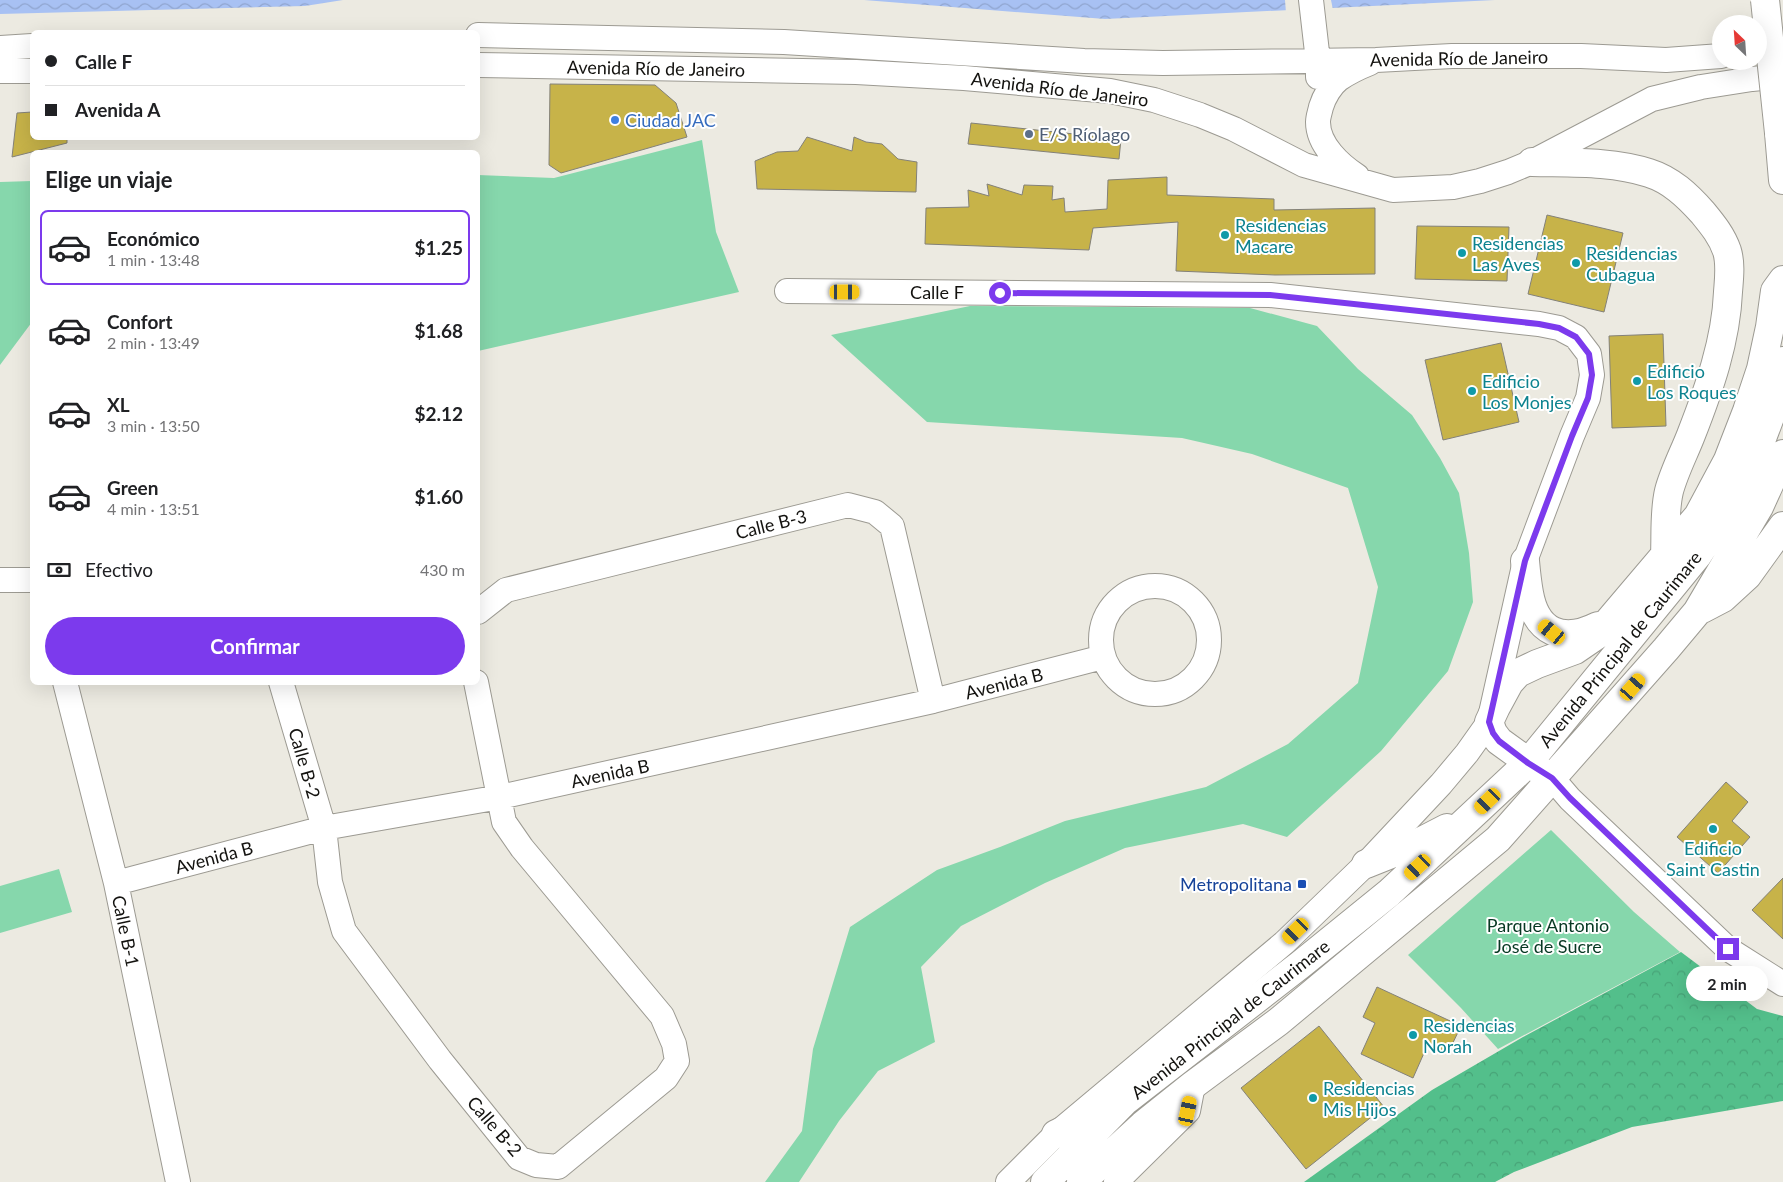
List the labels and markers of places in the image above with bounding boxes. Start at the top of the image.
place label: Ciudad JAC [625,109,716,131]
marker: Ciudad JAC [609,114,621,126]
place label: E/S Ríolago [1039,123,1130,145]
marker: E/S Ríolago [1023,128,1035,140]
place label: Residencias Macare [1235,214,1327,257]
marker: Residencias Macare [1219,229,1231,241]
place label: Residencias Las Aves [1472,232,1564,275]
place label: Residencias Cubagua [1586,242,1678,285]
marker: Residencias Las Aves [1456,247,1468,259]
marker: Residencias Cubagua [1570,257,1582,269]
place label: Edificio Los Roques [1647,360,1737,403]
place label: Edificio Los Monjes [1482,370,1572,413]
marker: Edificio Los Roques [1631,375,1643,387]
marker: Edificio Los Monjes [1466,385,1478,397]
marker: Edificio Saint Castin [1707,823,1719,835]
place label: Edificio Saint Castin [1666,837,1760,880]
place label: Metropolitana [1180,873,1292,895]
marker: Metropolitana [1296,878,1308,890]
place label: Residencias Norah [1423,1014,1515,1057]
marker: Residencias Norah [1407,1029,1419,1041]
place label: Residencias Mis Hijos [1323,1077,1415,1120]
marker: Residencias Mis Hijos [1307,1092,1319,1104]

